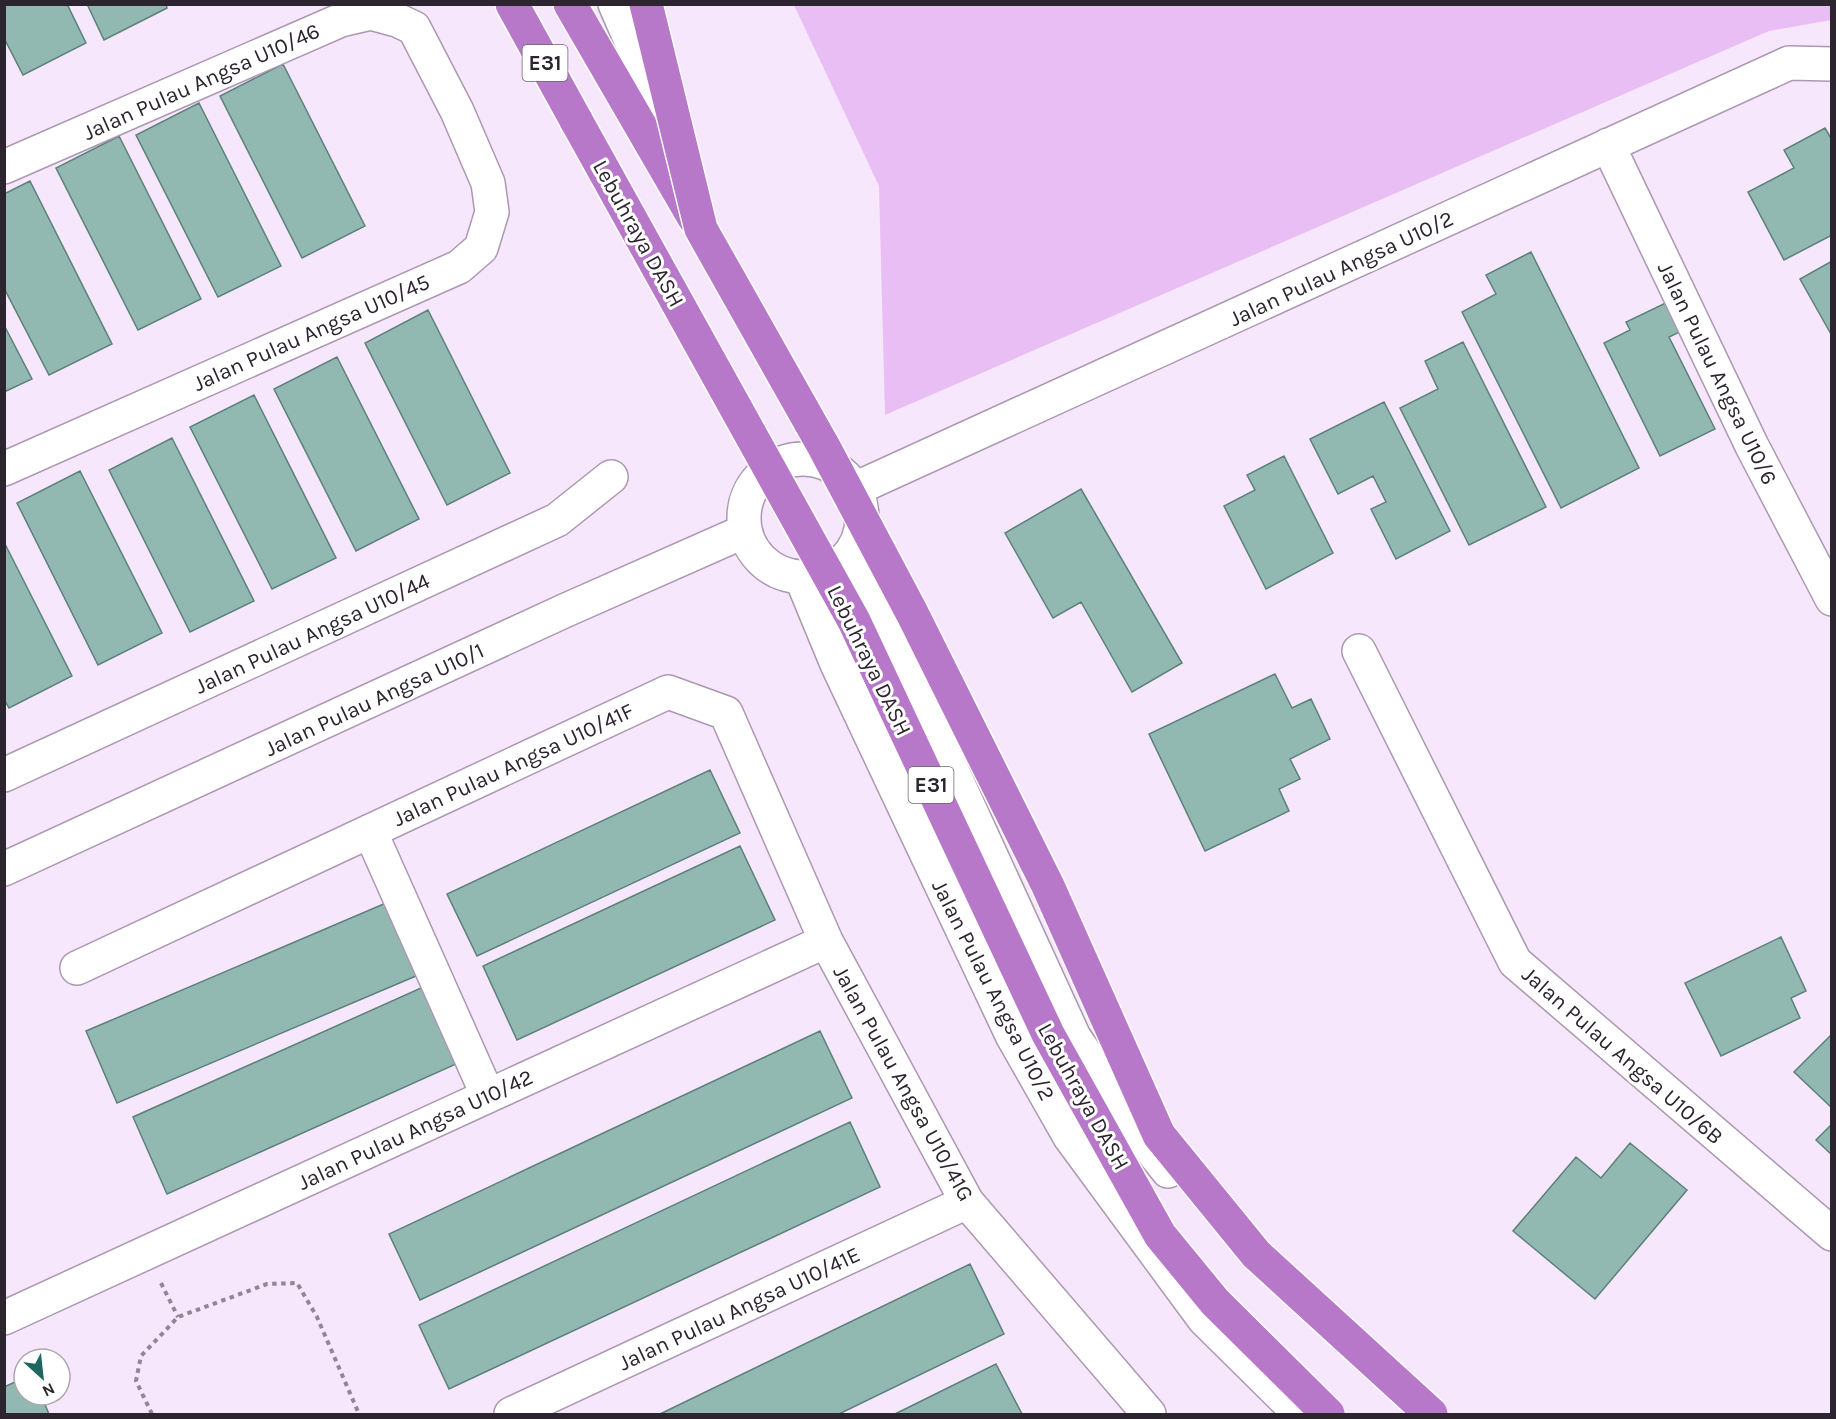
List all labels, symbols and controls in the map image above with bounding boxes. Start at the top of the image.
street label: Jalan Pulau Angsa U10/46 [79,18,324,146]
road number: E31 [522,45,568,81]
street label: Lebuhraya DASH [587,155,689,312]
street label: Jalan Pulau Angsa U10/2 [1225,206,1458,332]
street label: Jalan Pulau Angsa U10/6 [1652,258,1782,489]
street label: Jalan Pulau Angsa U10/45 [189,269,434,397]
street label: Jalan Pulau Angsa U10/44 [191,568,434,700]
street label: Lebuhraya DASH [821,581,917,740]
street label: Jalan Pulau Angsa U10/1 [261,638,488,762]
street label: Jalan Pulau Angsa U10/41F [389,698,638,832]
road number: E31 [908,767,954,803]
street label: Jalan Pulau Angsa U10/2 [926,876,1060,1105]
street label: Jalan Pulau Angsa U10/41G [827,961,979,1206]
street label: Jalan Pulau Angsa U10/6B [1517,961,1728,1150]
street label: Lebuhraya DASH [1032,1018,1134,1175]
street label: Jalan Pulau Angsa U10/42 [294,1064,537,1196]
street label: Jalan Pulau Angsa U10/41E [615,1241,864,1376]
north arrow [12,1347,72,1407]
text: N [39,1379,58,1401]

